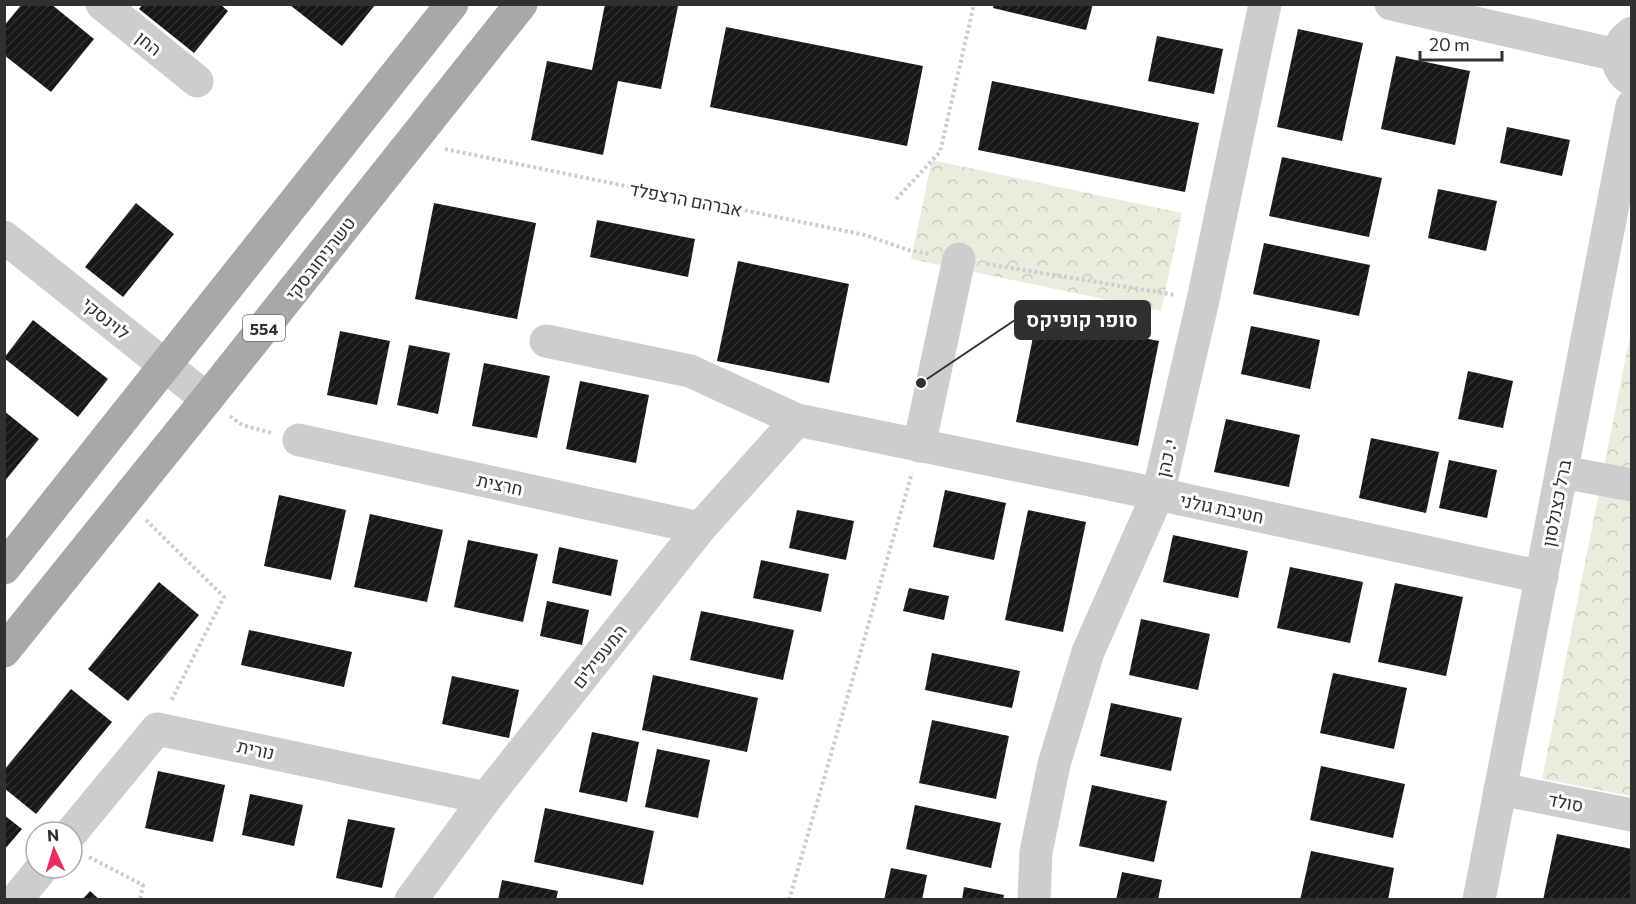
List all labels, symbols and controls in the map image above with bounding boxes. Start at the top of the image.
scale bar [1420,24,1502,62]
street label: החן [132,26,166,60]
text: 20 m [1429,33,1470,55]
street label: אברהם הרצפלד [628,177,744,221]
street label: טשרניחובסקי [281,212,359,304]
street label: לוינסקי [78,292,134,344]
callout: סופר קופיקס [1015,301,1150,339]
text: סופר קופיקס [1026,307,1138,331]
road number: 554 [243,315,285,341]
street label: י. כהן [1151,437,1181,479]
street label: ברל כצנלסון [1537,457,1575,548]
street label: חרצית [475,468,525,500]
street label: חטיבת גולני [1178,488,1266,528]
street label: המעפילים [567,620,631,692]
street label: נורית [235,734,277,764]
street label: סולד [1547,788,1585,816]
north arrow [24,820,84,880]
text: N [46,825,60,844]

